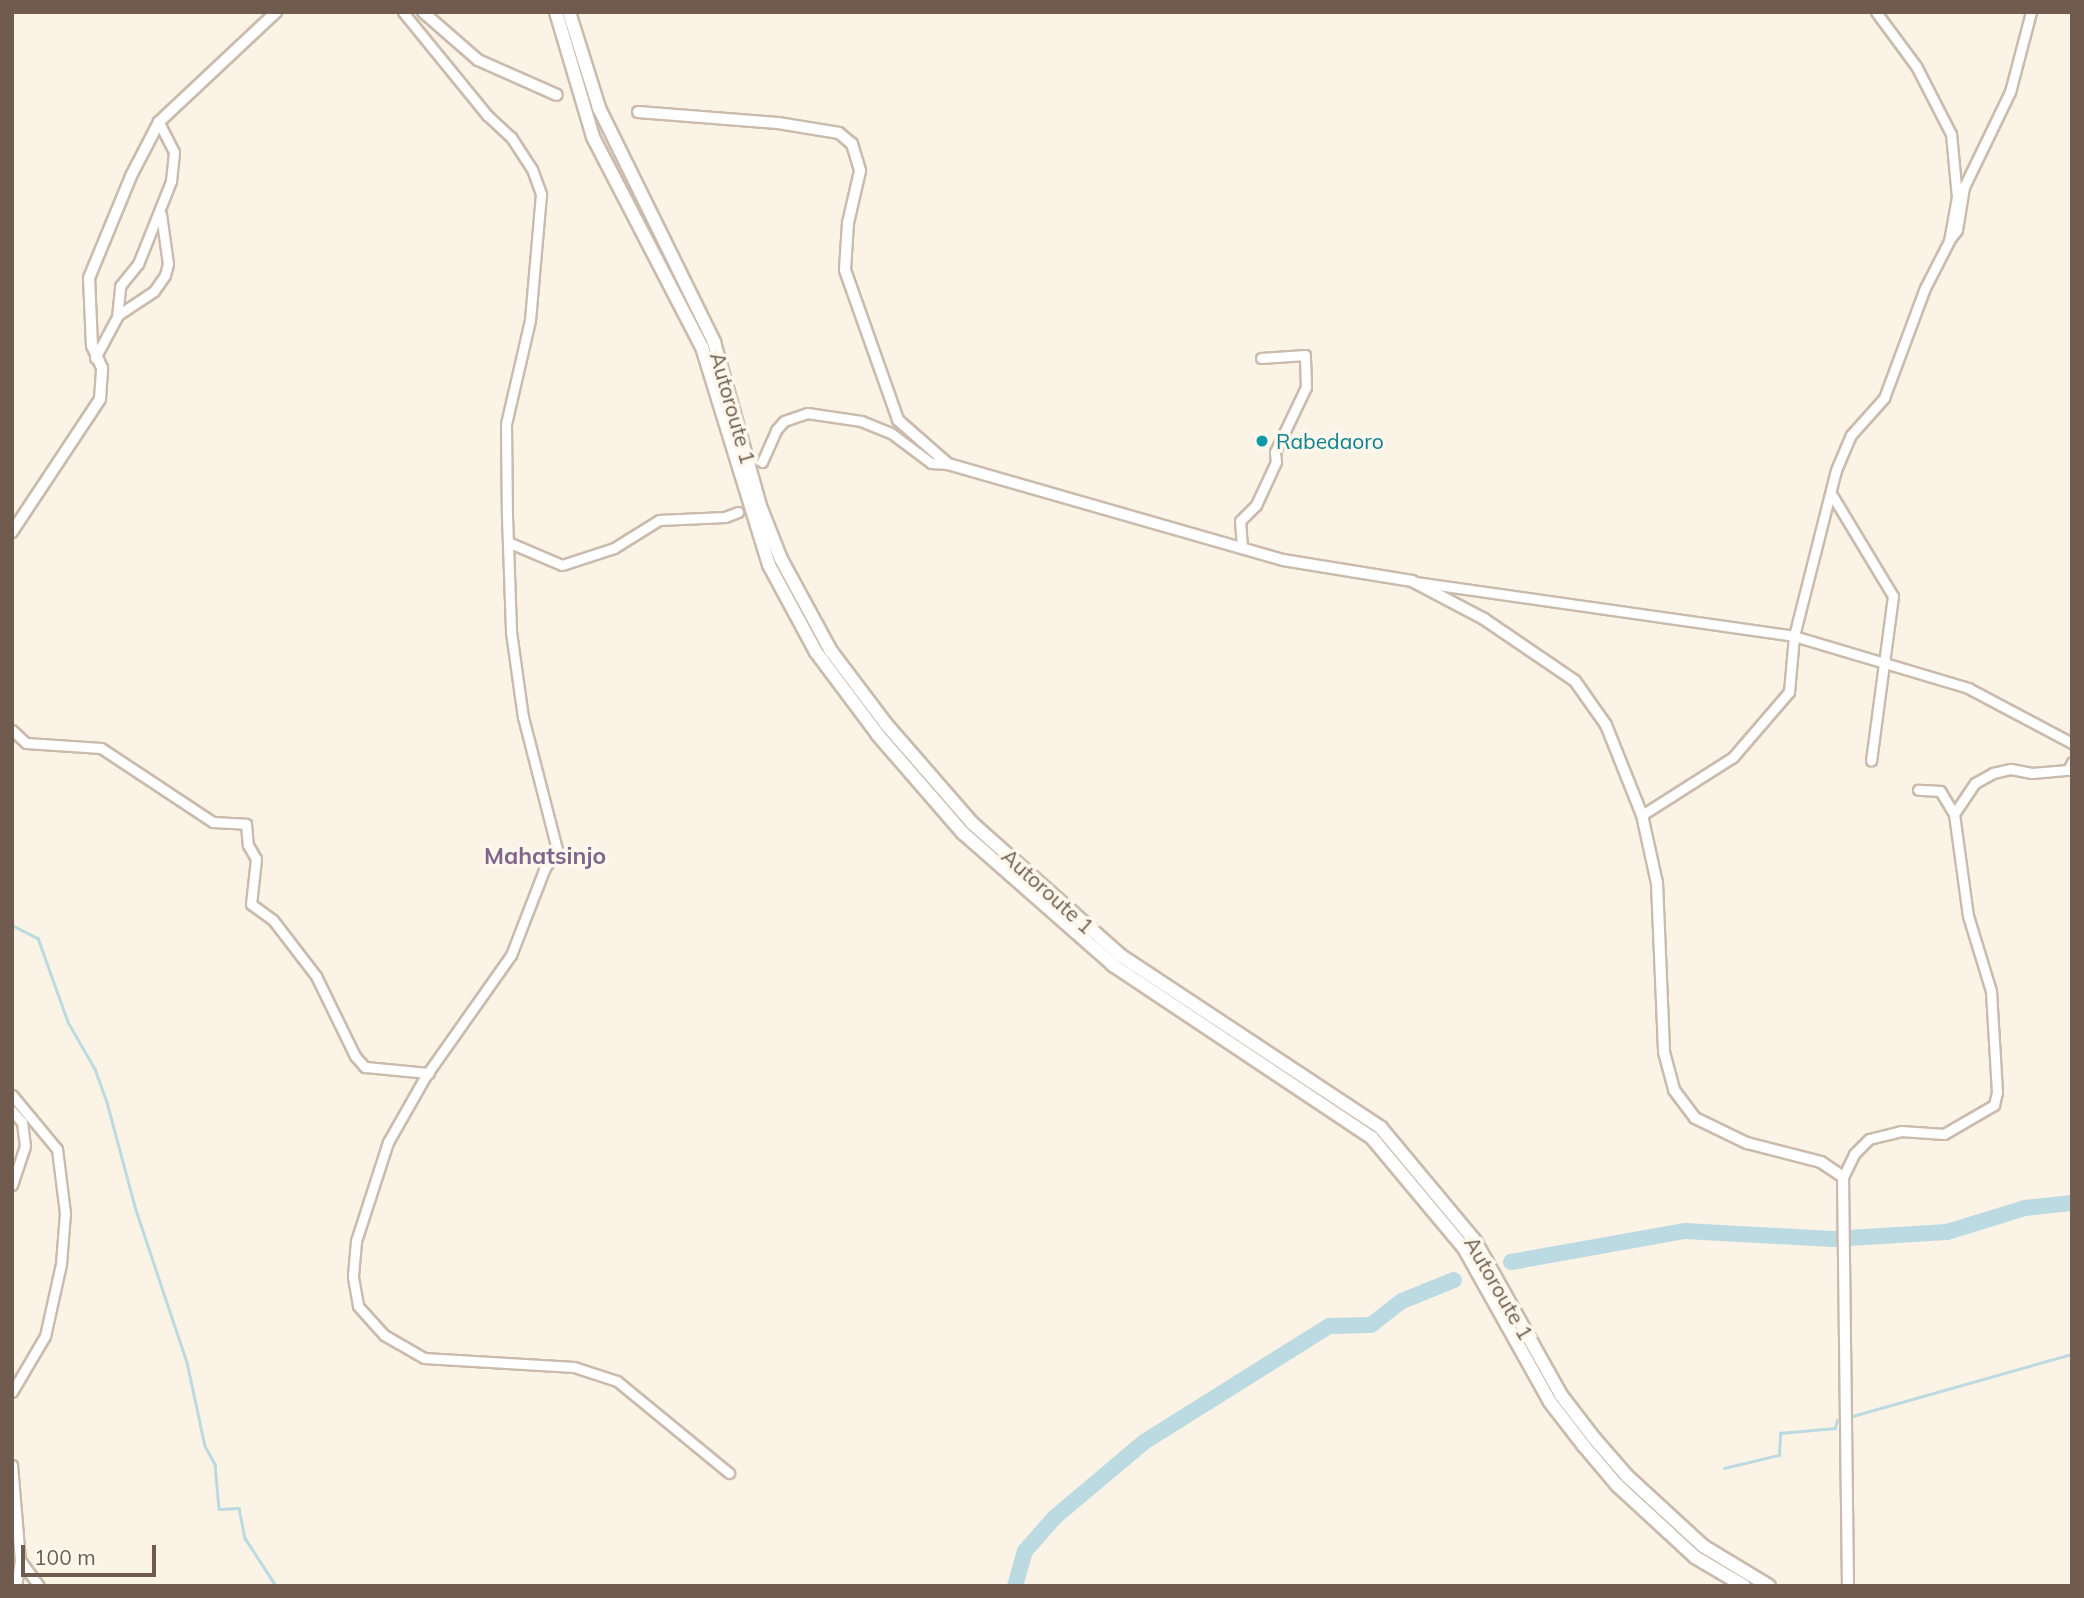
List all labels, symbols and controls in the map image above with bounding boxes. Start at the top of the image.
street label: Autoroute 1 [705,349,761,467]
place label: Rabedaoro [1276,428,1384,454]
marker: Rabedaoro [1254,433,1270,449]
district label: Mahatsinjo [484,842,606,870]
street label: Autoroute 1 [997,843,1099,939]
street label: Autoroute 1 [1459,1232,1539,1344]
scale bar [24,1532,159,1576]
text: 100 m [34,1544,96,1570]

